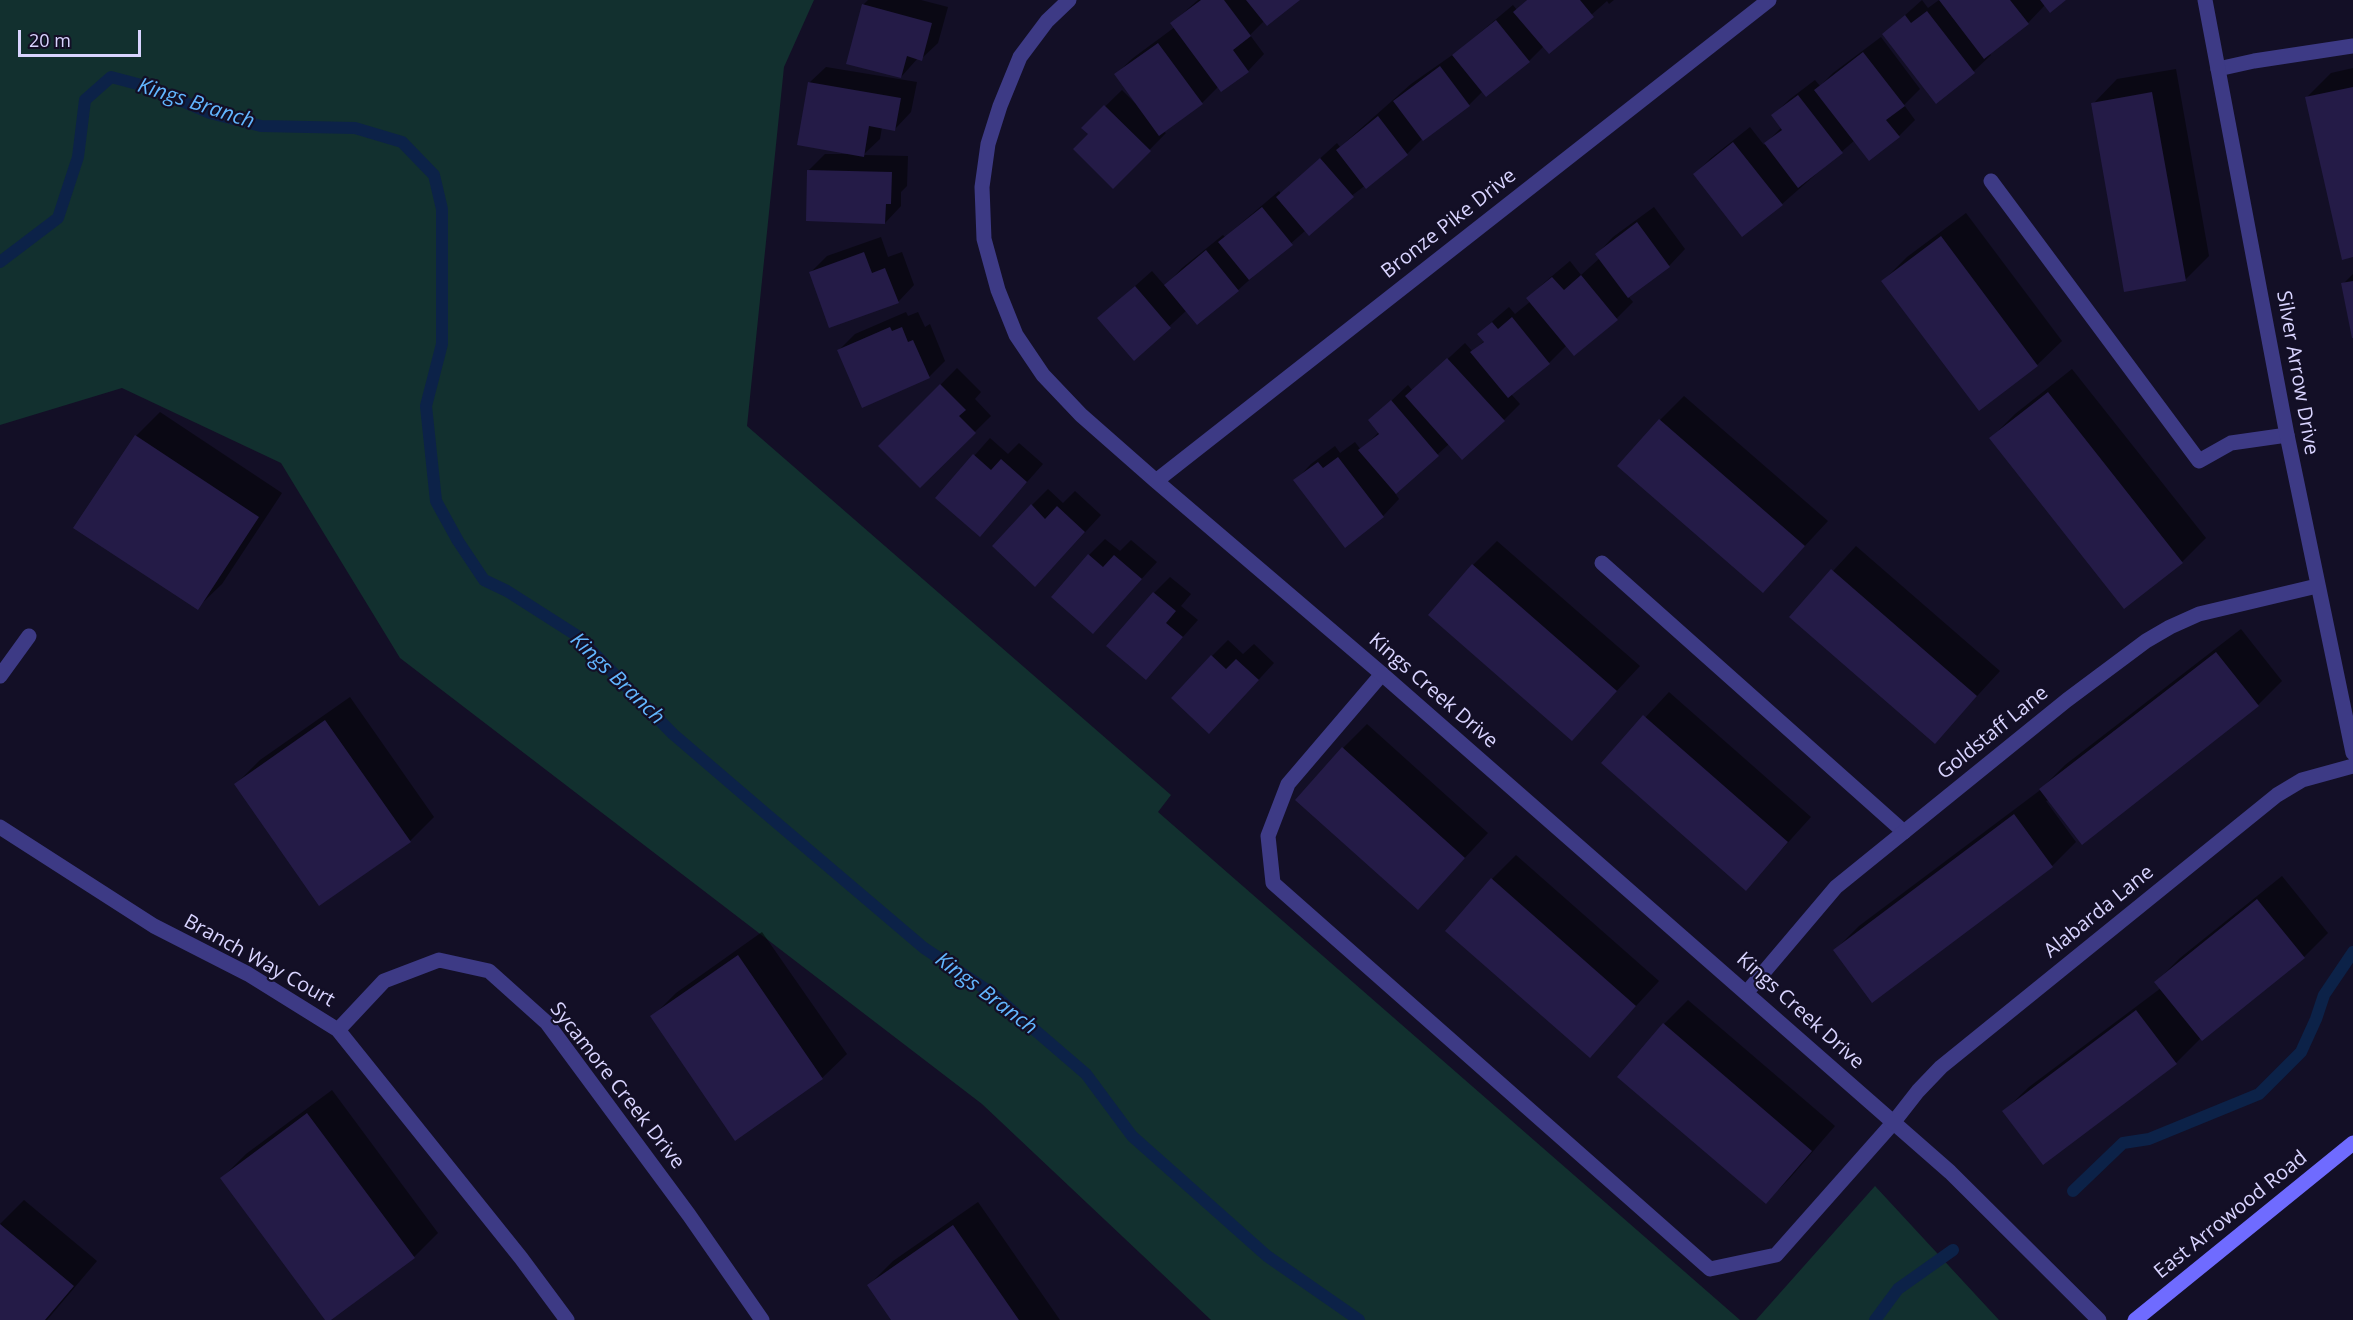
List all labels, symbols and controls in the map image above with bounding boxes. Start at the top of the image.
scale bar [21,18,144,56]
text: 20 m [29,28,71,52]
water label: Kings Branch [135,73,257,135]
street label: Bronze Pike Drive [1377,164,1521,284]
street label: Silver Arrow Drive [2271,289,2323,457]
water label: Kings Branch [565,628,669,730]
street label: Kings Creek Drive [1364,628,1502,754]
street label: Goldstaff Lane [1933,681,2053,785]
street label: Alabarda Lane [2039,861,2159,963]
street label: Branch Way Court [179,910,339,1012]
water label: Kings Branch [930,948,1042,1040]
street label: Kings Creek Drive [1731,948,1869,1074]
street label: Sycamore Creek Drive [545,998,689,1174]
street label: East Arrowood Road [2150,1146,2312,1284]

